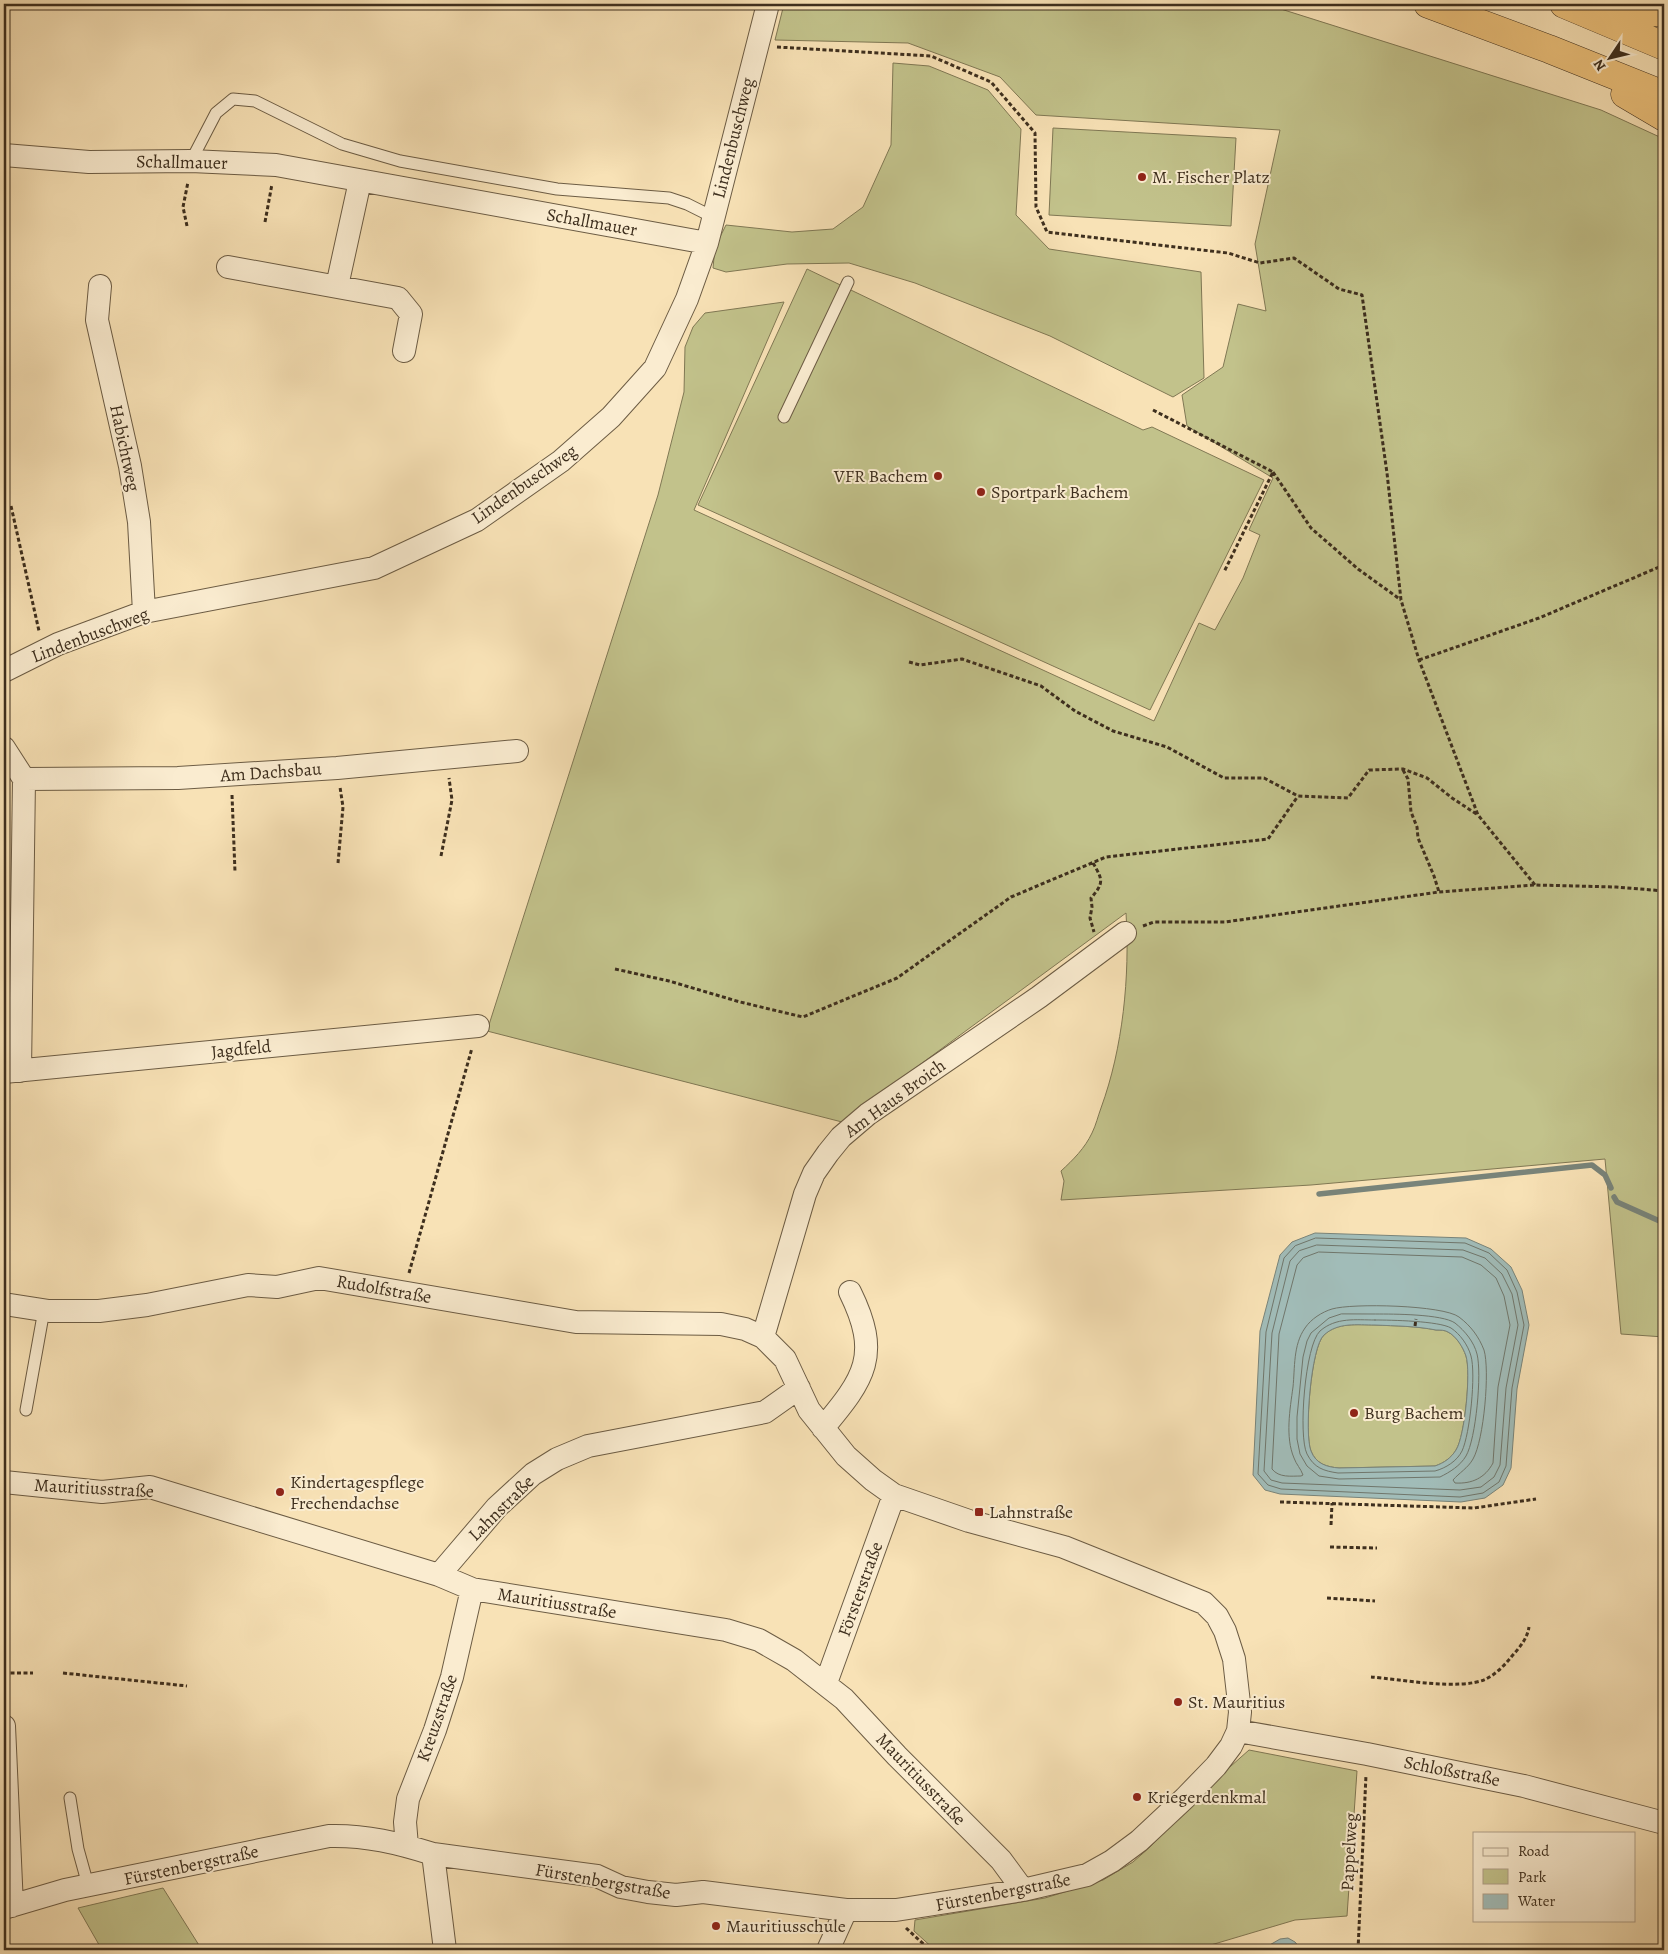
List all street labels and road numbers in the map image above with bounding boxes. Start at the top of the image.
street label: Lindenbuschweg [706,75,760,201]
street label: Schallmauer [136,149,228,175]
street label: Schallmauer [545,202,639,242]
street label: Habichtweg [104,402,146,494]
street label: Lindenbuschweg [466,439,582,529]
street label: Lindenbuschweg [28,602,152,668]
street label: Am Dachsbau [219,756,323,788]
street label: Jagdfeld [210,1034,272,1064]
street label: Am Haus Broich [839,1053,951,1143]
street label: Rudolfstraße [335,1269,433,1309]
street label: Lahnstraße [463,1470,539,1546]
street label: Mauritiusstraße [33,1473,155,1503]
street label: Försterstraße [832,1538,888,1640]
street label: Mauritiusstraße [496,1582,618,1624]
street label: Kreuzstraße [411,1671,463,1765]
street label: Mauritiusstraße [871,1727,971,1831]
street label: Schloßstraße [1402,1750,1502,1792]
street label: Pappelweg [1335,1812,1363,1892]
street label: Fürstenbergstraße [121,1839,261,1891]
street label: Fürstenbergstraße [533,1857,673,1905]
street label: Fürstenbergstraße [933,1867,1073,1917]

